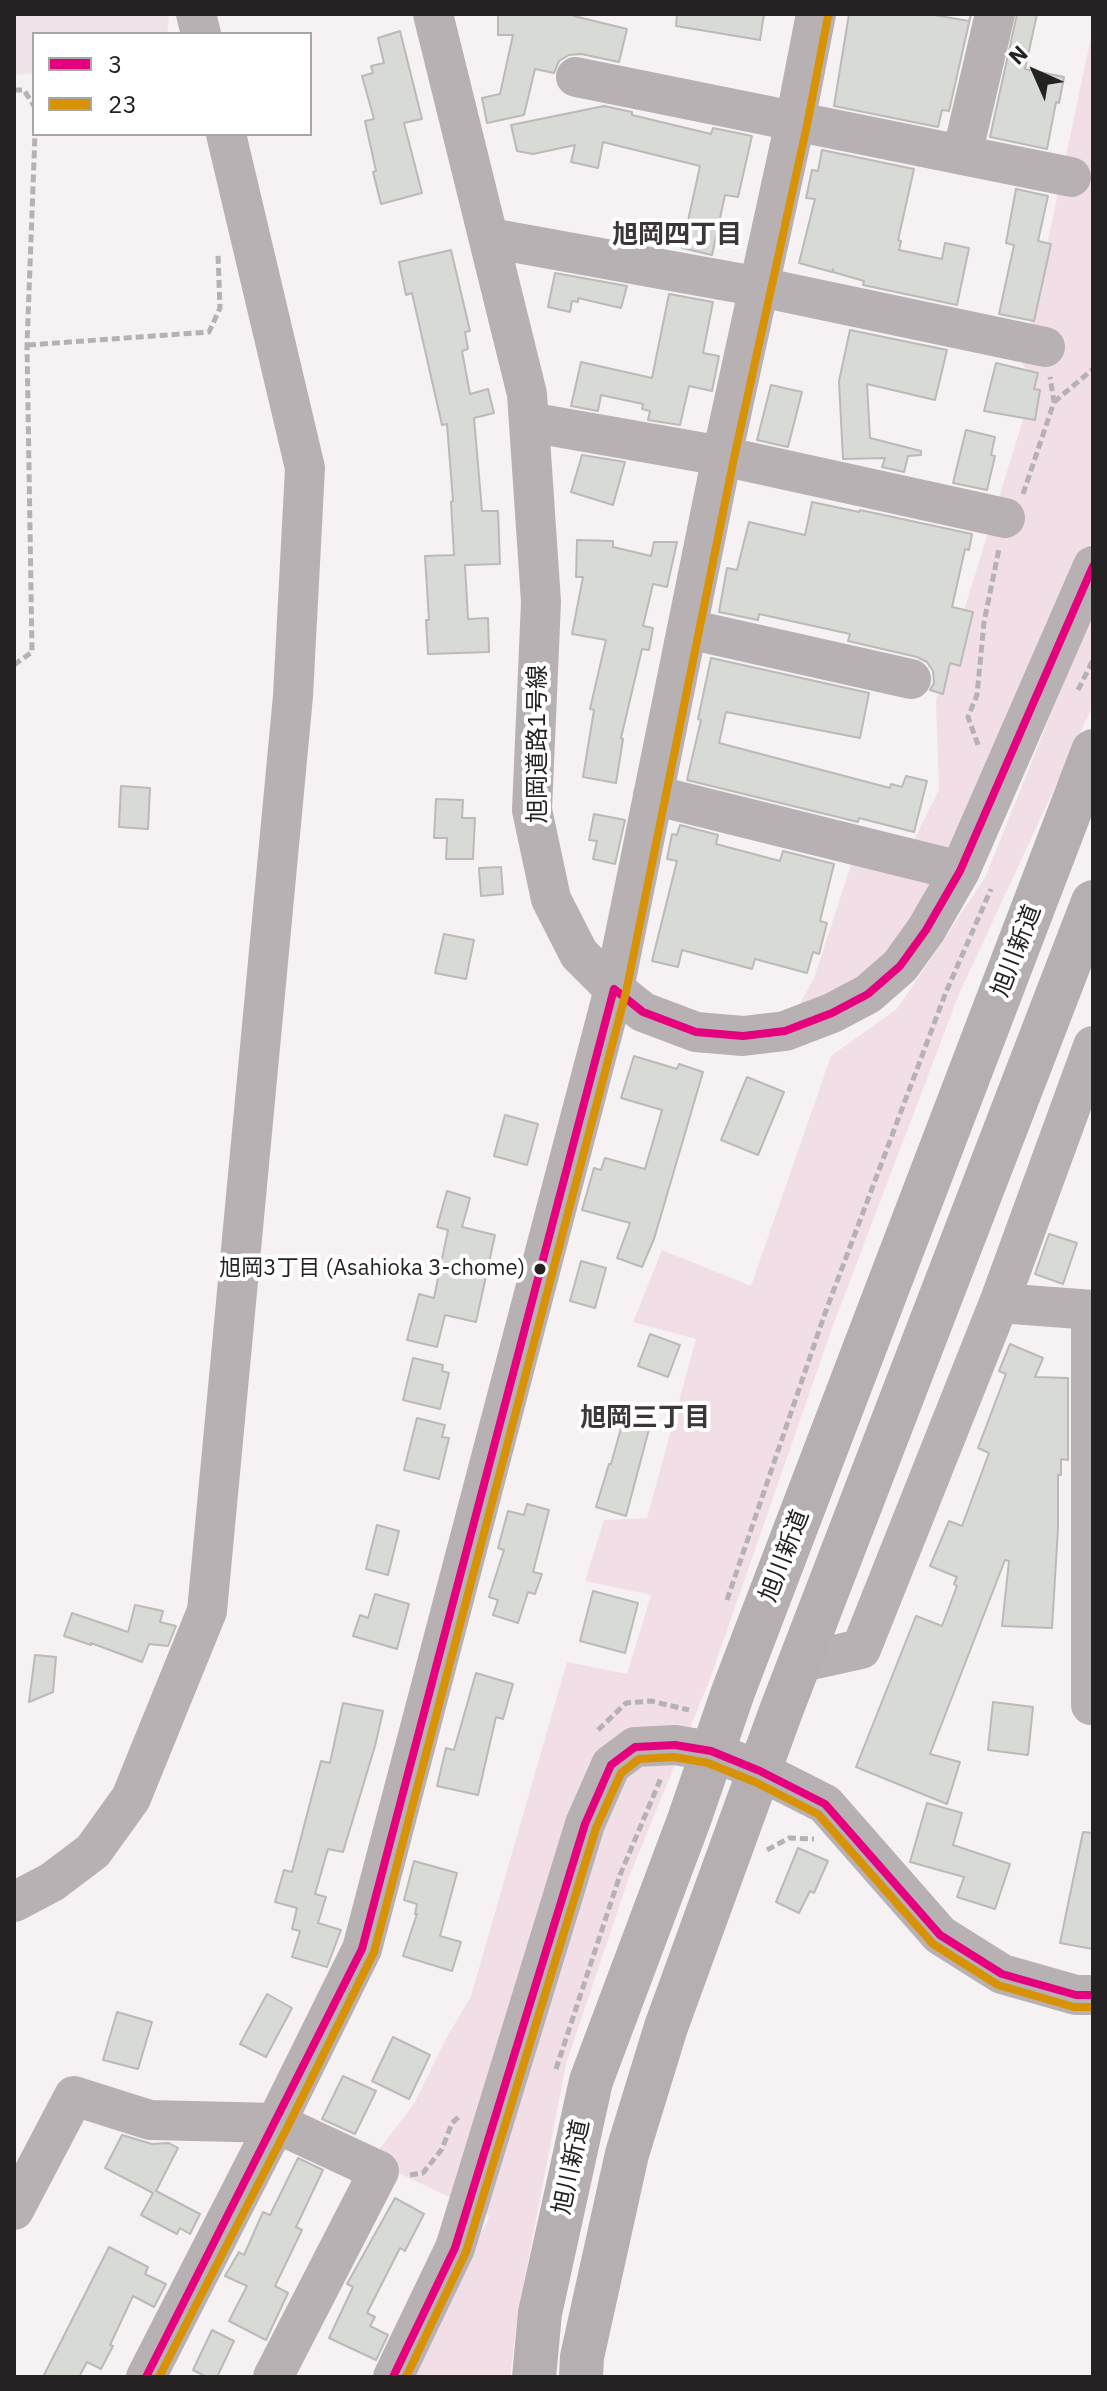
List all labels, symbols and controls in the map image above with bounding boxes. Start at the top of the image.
legend [32,32,312,136]
north arrow [995,32,1075,112]
text: N [1002,39,1034,71]
text: 3 [108,48,122,80]
text: 23 [108,88,137,120]
district label: 旭岡四丁目 [612,219,742,251]
street label: 旭岡道路1号線 [524,665,552,823]
street label: 旭川新道 [986,901,1048,1001]
place label: 旭岡3丁目 (Asahioka 3-chome) [219,1256,525,1282]
marker: 旭岡3丁目 (Asahioka 3-chome) [532,1261,548,1277]
district label: 旭岡三丁目 [580,1402,710,1434]
street label: 旭川新道 [754,1506,816,1606]
street label: 旭川新道 [548,2117,596,2217]

